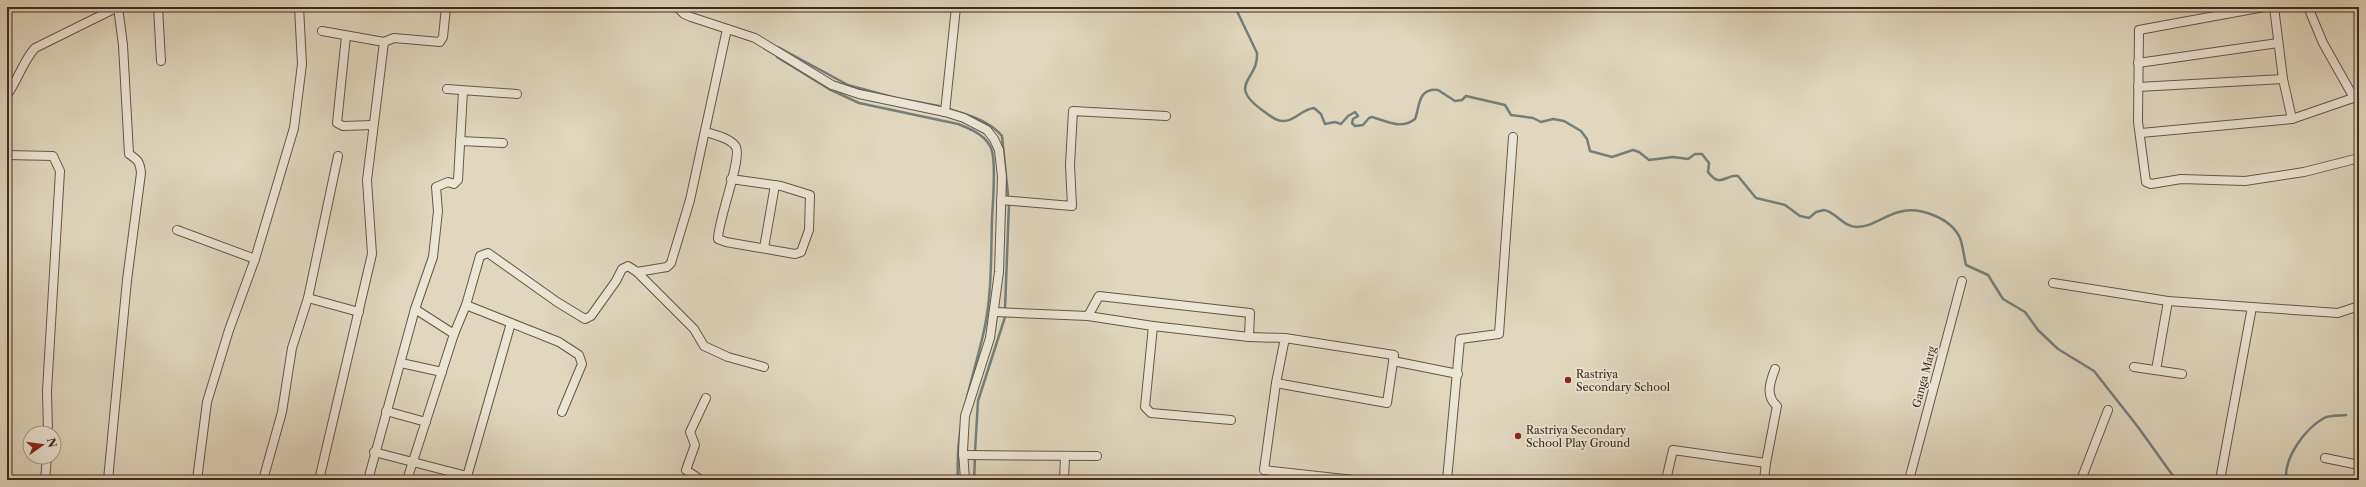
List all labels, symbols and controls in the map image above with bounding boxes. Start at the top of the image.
street label: Ganga Marg [1909,345,1939,409]
place label: Rastriya Secondary School [1576,367,1671,394]
marker: Rastriya Secondary School [1563,375,1573,385]
place label: Rastriya Secondary School Play Ground [1526,423,1630,450]
north arrow [22,425,62,465]
marker: Rastriya Secondary School Play Ground [1513,431,1523,441]
text: N [44,436,60,449]

